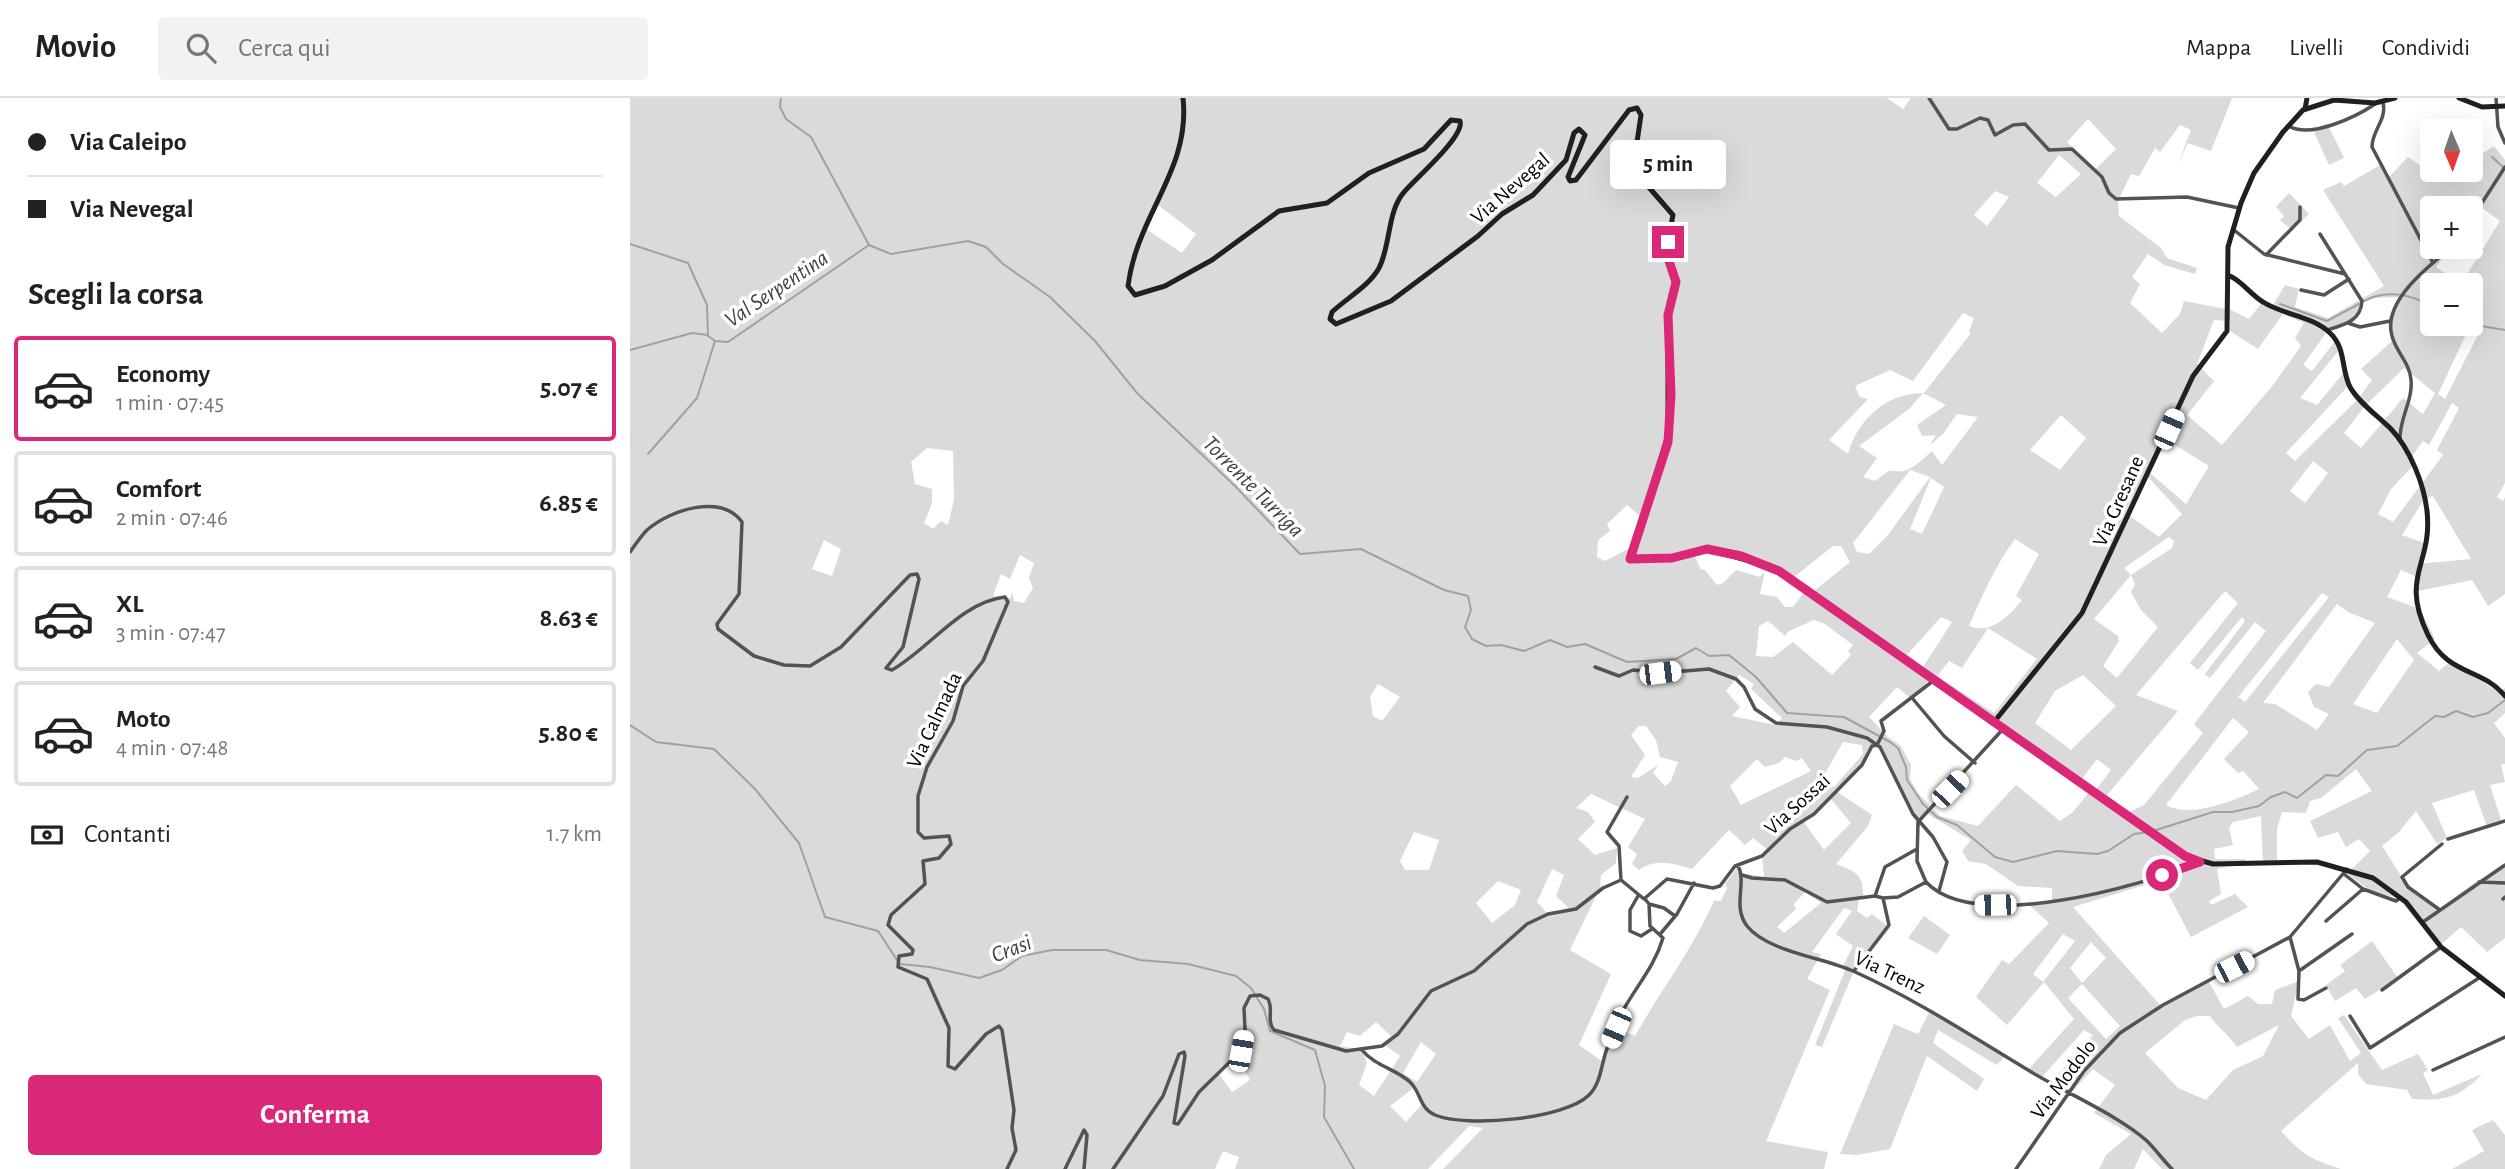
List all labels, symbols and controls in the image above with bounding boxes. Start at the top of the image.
search box [158,17,648,80]
icon: search [182,29,220,67]
text: Movio [35,31,116,64]
text: Cerca qui [238,35,331,61]
text: Mappa [2186,36,2251,60]
text: Livelli [2289,36,2344,60]
text: Condividi [2382,36,2470,60]
north arrow [2420,119,2483,182]
map controls [2420,119,2483,336]
text: Via Caleipo [70,129,187,155]
callout: 5 min [1610,141,1726,190]
street label: Via Nevegal [1467,149,1554,228]
text: 5 min [1643,153,1693,176]
text: Via Nevegal [70,196,194,222]
button: + [2420,196,2483,259]
route end [1652,226,1684,258]
water label: Val Serpentina [721,246,833,332]
button: − [2420,273,2483,336]
text: Scegli la corsa [28,278,204,310]
icon: car [32,357,95,420]
text: Economy [116,361,210,387]
text: 5.07 € [540,375,598,401]
text: 1 min · 07:45 [116,392,224,415]
car [2151,406,2188,452]
water label: Torrente Turriga [1198,432,1308,542]
street label: Via Gresane [2089,453,2148,550]
icon: car [32,472,95,535]
text: Comfort [116,476,201,502]
text: 6.85 € [539,490,598,516]
text: 2 min · 07:46 [116,507,228,530]
icon: car [32,587,95,650]
text: XL [116,591,143,617]
text: 8.63 € [539,605,598,631]
text: 3 min · 07:47 [116,622,226,645]
car [1638,660,1683,686]
street label: Via Calmada [903,669,966,771]
icon: car [32,702,95,765]
text: Moto [116,706,171,732]
text: 5.80 € [538,720,598,746]
text: 4 min · 07:48 [116,737,229,760]
car [1928,767,1973,811]
street label: Via Sossai [1760,770,1834,839]
icon: cash [28,816,66,854]
text: Contanti [84,821,171,847]
text: 1.7 km [547,823,602,846]
route start [2146,859,2178,891]
car [1974,894,2017,916]
water label: Crasi [988,931,1035,967]
street label: Via Trenz [1851,947,1928,998]
car [2211,948,2258,986]
car [1599,1005,1634,1051]
car [1228,1028,1255,1074]
street label: Via Modolo [2027,1036,2100,1123]
button: Conferma [28,1075,602,1155]

